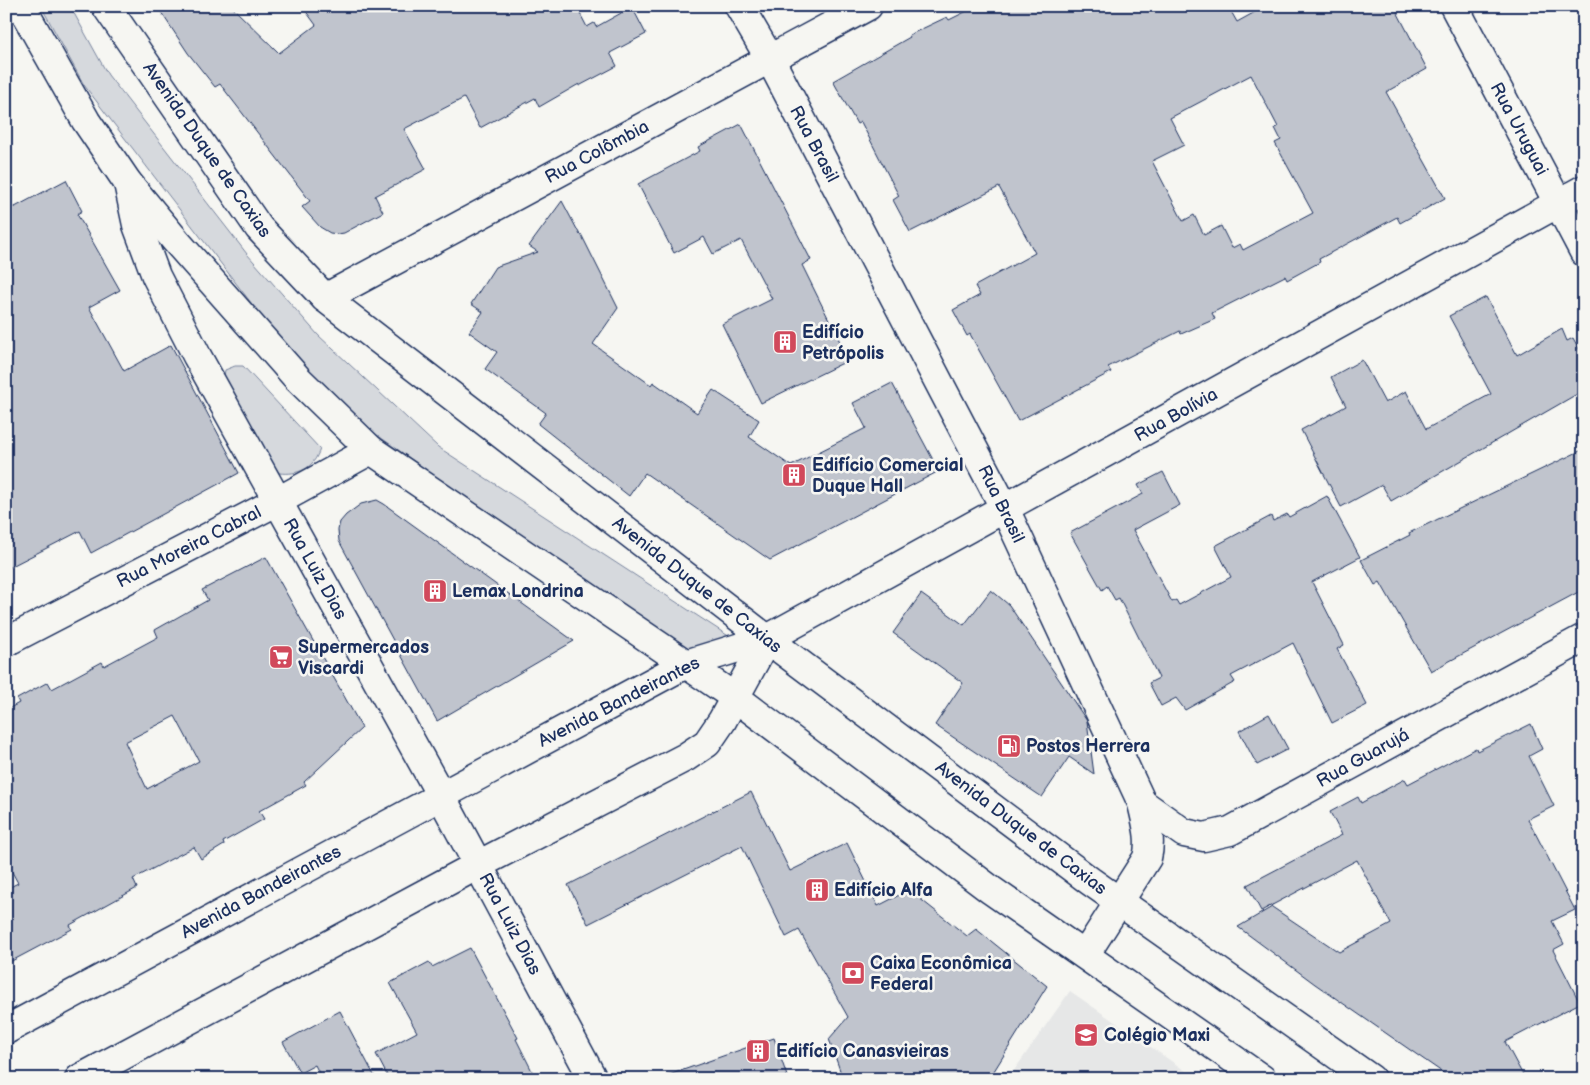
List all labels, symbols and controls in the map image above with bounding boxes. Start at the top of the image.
street label: Avenida Duque de Caxias [138,58,276,242]
street label: Rua Uruguai [1486,79,1552,179]
street label: Rua Brasil [785,102,843,186]
street label: Rua Colômbia [542,116,652,188]
place label: Edifício Petrópolis [802,322,884,364]
building icon: Edifício Petrópolis [772,329,798,355]
street label: Rua Bolívia [1131,384,1221,446]
place label: Edifício Comercial Duque Hall [812,455,963,497]
building icon: Edifício Comercial Duque Hall [781,462,807,488]
street label: Rua Brasil [973,462,1029,546]
street label: Rua Moreira Cabral [113,501,265,593]
street label: Avenida Duque de Caxias [608,512,786,658]
street label: Rua Luiz Dias [279,515,351,623]
building icon: Lemax Londrina [422,578,448,604]
place label: Lemax Londrina [452,581,584,602]
place label: Supermercados Viscardi [298,637,429,679]
supermarket icon: Supermercados Viscardi [268,644,294,670]
street label: Avenida Bandeirantes [535,652,703,752]
street label: Rua Guarujá [1313,724,1413,792]
fuel station icon: Postos Herrera [996,733,1022,759]
place label: Postos Herrera [1026,736,1150,757]
street label: Avenida Duque de Caxias [931,757,1111,899]
street label: Avenida Bandeirantes [177,841,345,943]
street label: Rua Luiz Dias [474,869,546,979]
building icon: Edifício Alfa [804,877,830,903]
place label: Edifício Alfa [834,880,933,901]
place label: Caixa Econômica Federal [870,953,1012,995]
bank icon: Caixa Econômica Federal [840,960,866,986]
school or university icon: Colégio Maxi [1073,1022,1099,1048]
place label: Colégio Maxi [1104,1025,1210,1046]
building icon: Edifício Canasvieiras [745,1038,771,1064]
place label: Edifício Canasvieiras [776,1041,949,1062]

